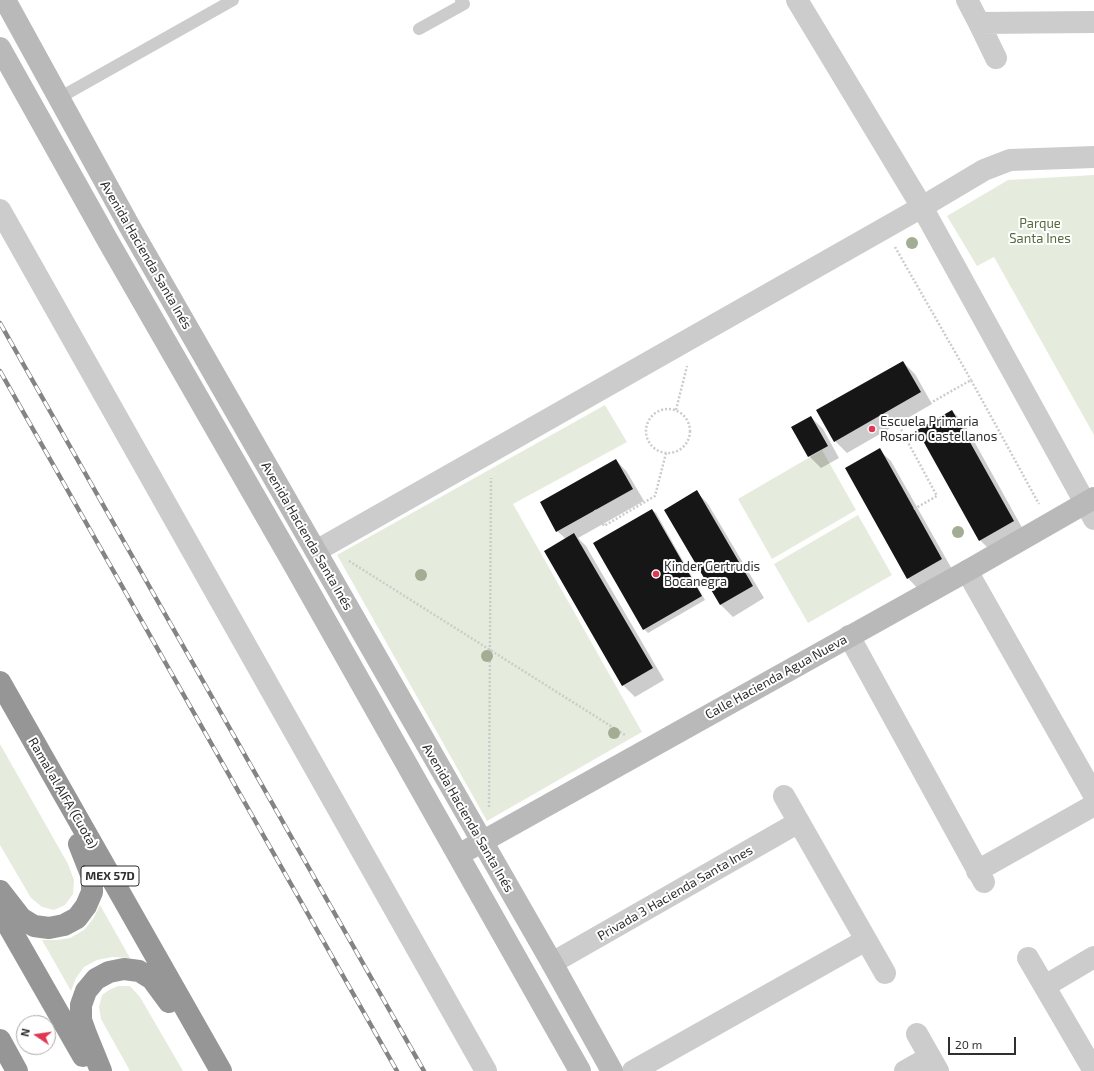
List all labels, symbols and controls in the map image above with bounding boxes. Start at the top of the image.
street label: Avenida Hacienda Santa Inés [97,178,195,332]
park label: Parque Santa Ines [1009,216,1071,247]
place label: Escuela Primaria Rosario Castellanos [880,414,997,445]
marker: Escuela Primaria Rosario Castellanos [867,424,877,434]
street label: Avenida Hacienda Santa Inés [258,459,356,613]
place label: Kinder Gertrudis Bocanegra [664,559,760,590]
marker: Kinder Gertrudis Bocanegra [651,569,661,579]
street label: Calle Hacienda Agua Nueva [702,631,850,723]
street label: Ramal al AIFA (Cuota) [25,735,101,851]
street label: Avenida Hacienda Santa Inés [419,741,517,895]
street label: Privada 3 Hacienda Santa Ines [595,842,755,944]
road number: MEX 57D [81,866,139,886]
north arrow [16,1015,56,1055]
text: N [18,1027,32,1038]
scale bar [950,1029,1018,1055]
text: 20 m [955,1037,982,1051]

